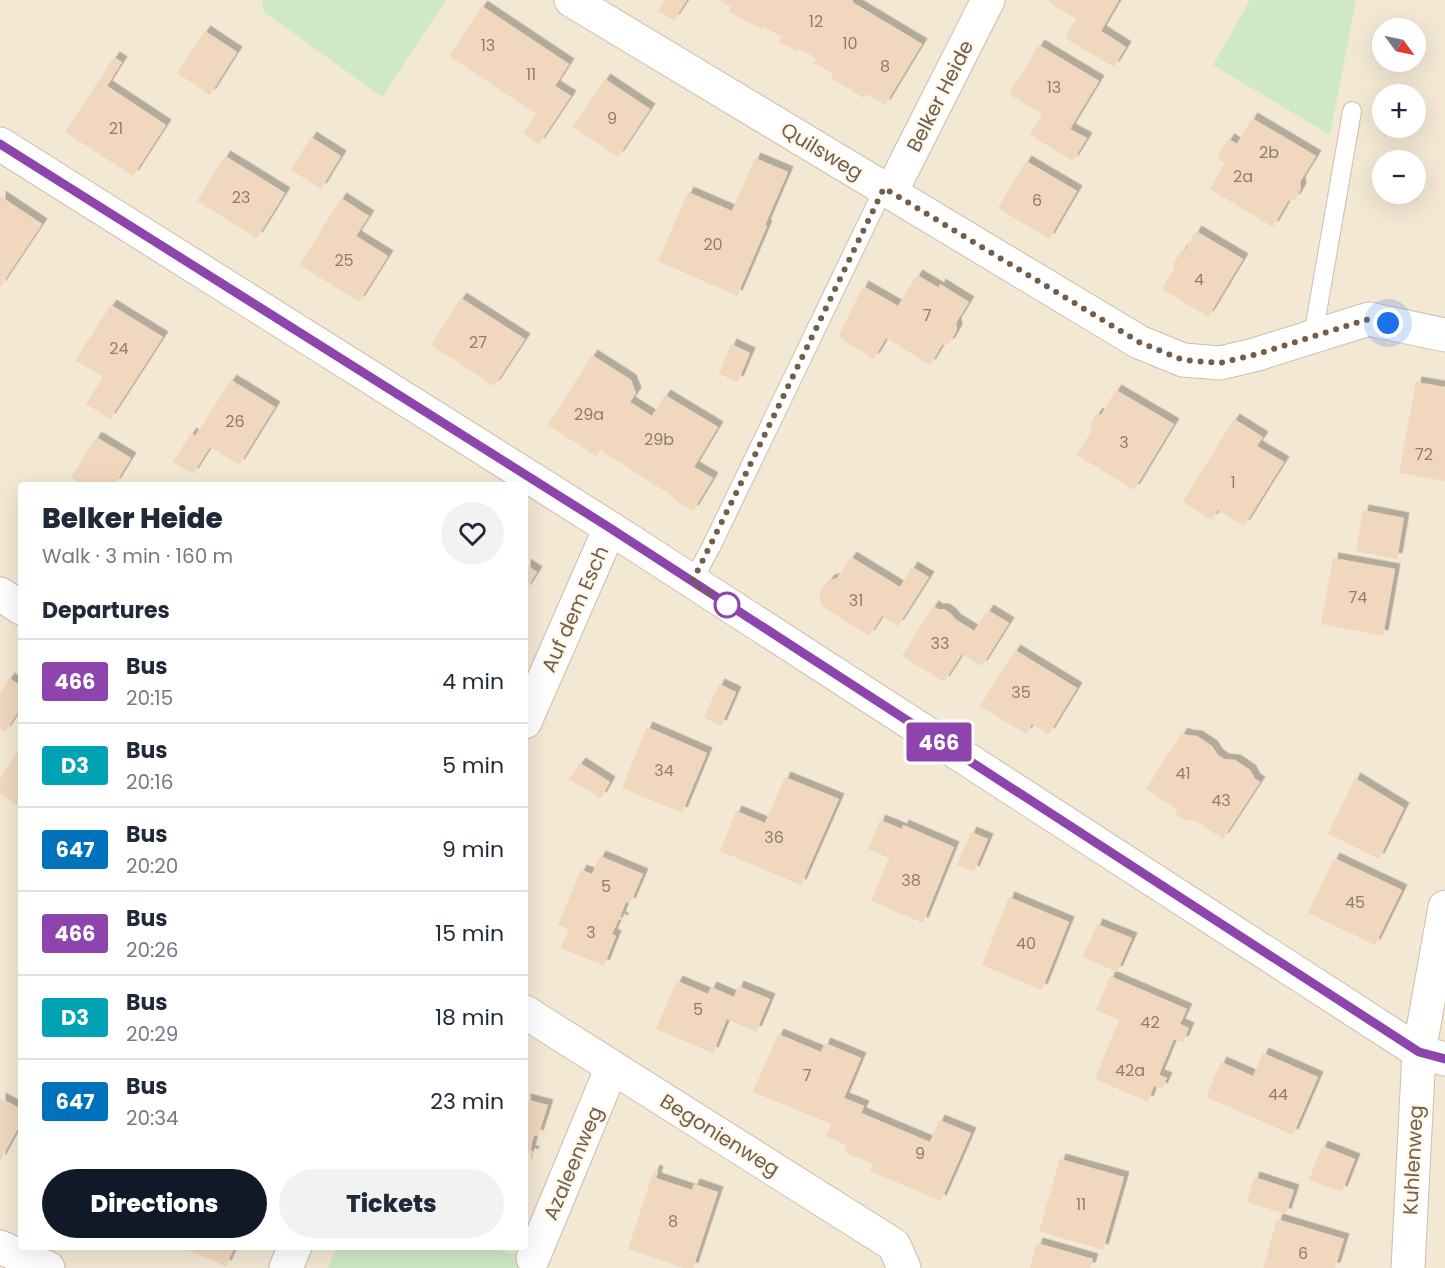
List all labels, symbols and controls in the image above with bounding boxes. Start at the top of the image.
house number: 12 [809,10,823,33]
north arrow [1372,18,1426,72]
map controls [1372,18,1426,204]
house number: 10 [842,32,858,55]
house number: 13 [481,34,495,57]
street label: Belker Heide [900,35,980,157]
house number: 8 [880,55,890,78]
house number: 11 [526,63,536,86]
house number: 13 [1047,76,1061,99]
button: + [1372,84,1426,138]
house number: 9 [607,107,617,130]
street label: Quilsweg [776,116,868,186]
house number: 21 [109,117,123,140]
house number: 2b [1259,141,1279,164]
button: − [1372,150,1426,204]
house number: 2a [1233,165,1253,188]
house number: 23 [232,186,250,209]
house number: 6 [1032,189,1042,212]
house number: 20 [703,233,723,256]
house number: 25 [334,249,354,272]
house number: 4 [1194,268,1204,291]
house number: 7 [923,304,932,327]
your location [1373,308,1403,338]
house number: 27 [469,331,487,354]
house number: 24 [109,337,129,360]
house number: 29a [574,403,604,426]
house number: 26 [225,410,245,433]
house number: 29b [644,428,674,451]
house number: 3 [1119,431,1129,454]
house number: 72 [1415,443,1433,466]
house number: 1 [1230,471,1236,494]
text: Belker Heide [42,499,223,538]
button: heart [441,502,504,565]
street label: Auf dem Esch [535,541,615,677]
text: Walk · 3 min · 160 m [42,542,233,570]
house number: 74 [1349,586,1367,609]
house number: 31 [849,589,863,612]
unlabelled marker [714,592,740,618]
text: Departures [42,595,170,626]
house number: 33 [931,632,949,655]
text: Bus [126,651,168,682]
text: 4 min [442,666,504,697]
text: 466 [55,667,95,696]
house number: 35 [1011,681,1031,704]
text: 20:15 [126,684,173,712]
line badge: 466 [904,722,974,762]
text: 466 [919,728,959,757]
text: Bus [126,735,168,766]
text: 5 min [442,750,504,781]
text: D3 [61,751,89,780]
house number: 34 [654,759,674,782]
house number: 41 [1175,762,1191,785]
text: 20:16 [126,768,173,796]
house number: 43 [1211,789,1231,812]
text: Bus [126,819,168,850]
house number: 36 [764,826,784,849]
text: 9 min [442,834,504,865]
text: 647 [56,835,94,864]
text: 20:20 [126,852,178,880]
house number: 38 [901,869,921,892]
house number: 5 [601,875,611,898]
house number: 45 [1345,891,1365,914]
text: Bus [126,903,168,934]
text: 15 min [435,918,504,949]
text: 466 [55,919,95,948]
house number: 3 [586,921,596,944]
house number: 40 [1016,932,1036,955]
text: 20:26 [126,936,179,964]
text: Bus [126,987,168,1018]
house number: 5 [693,998,703,1021]
text: 18 min [435,1002,504,1033]
text: D3 [61,1003,89,1032]
house number: 42 [1140,1011,1160,1034]
text: 20:29 [126,1020,178,1048]
house number: 42a [1115,1059,1145,1082]
house number: 7 [803,1064,812,1087]
text: Bus [126,1071,168,1102]
house number: 44 [1268,1083,1288,1106]
text: 23 min [430,1086,504,1117]
text: 647 [56,1087,94,1116]
street label: Begonienweg [655,1087,785,1183]
street label: Azaleenweg [536,1102,610,1224]
text: 20:34 [126,1104,179,1132]
street label: Kuhlenweg [1396,1104,1430,1216]
house number: 9 [915,1142,925,1165]
button: Directions [42,1169,267,1238]
button: Tickets [279,1169,504,1238]
house number: 11 [1076,1193,1086,1216]
house number: 8 [668,1210,678,1233]
house number: 6 [1298,1242,1308,1265]

